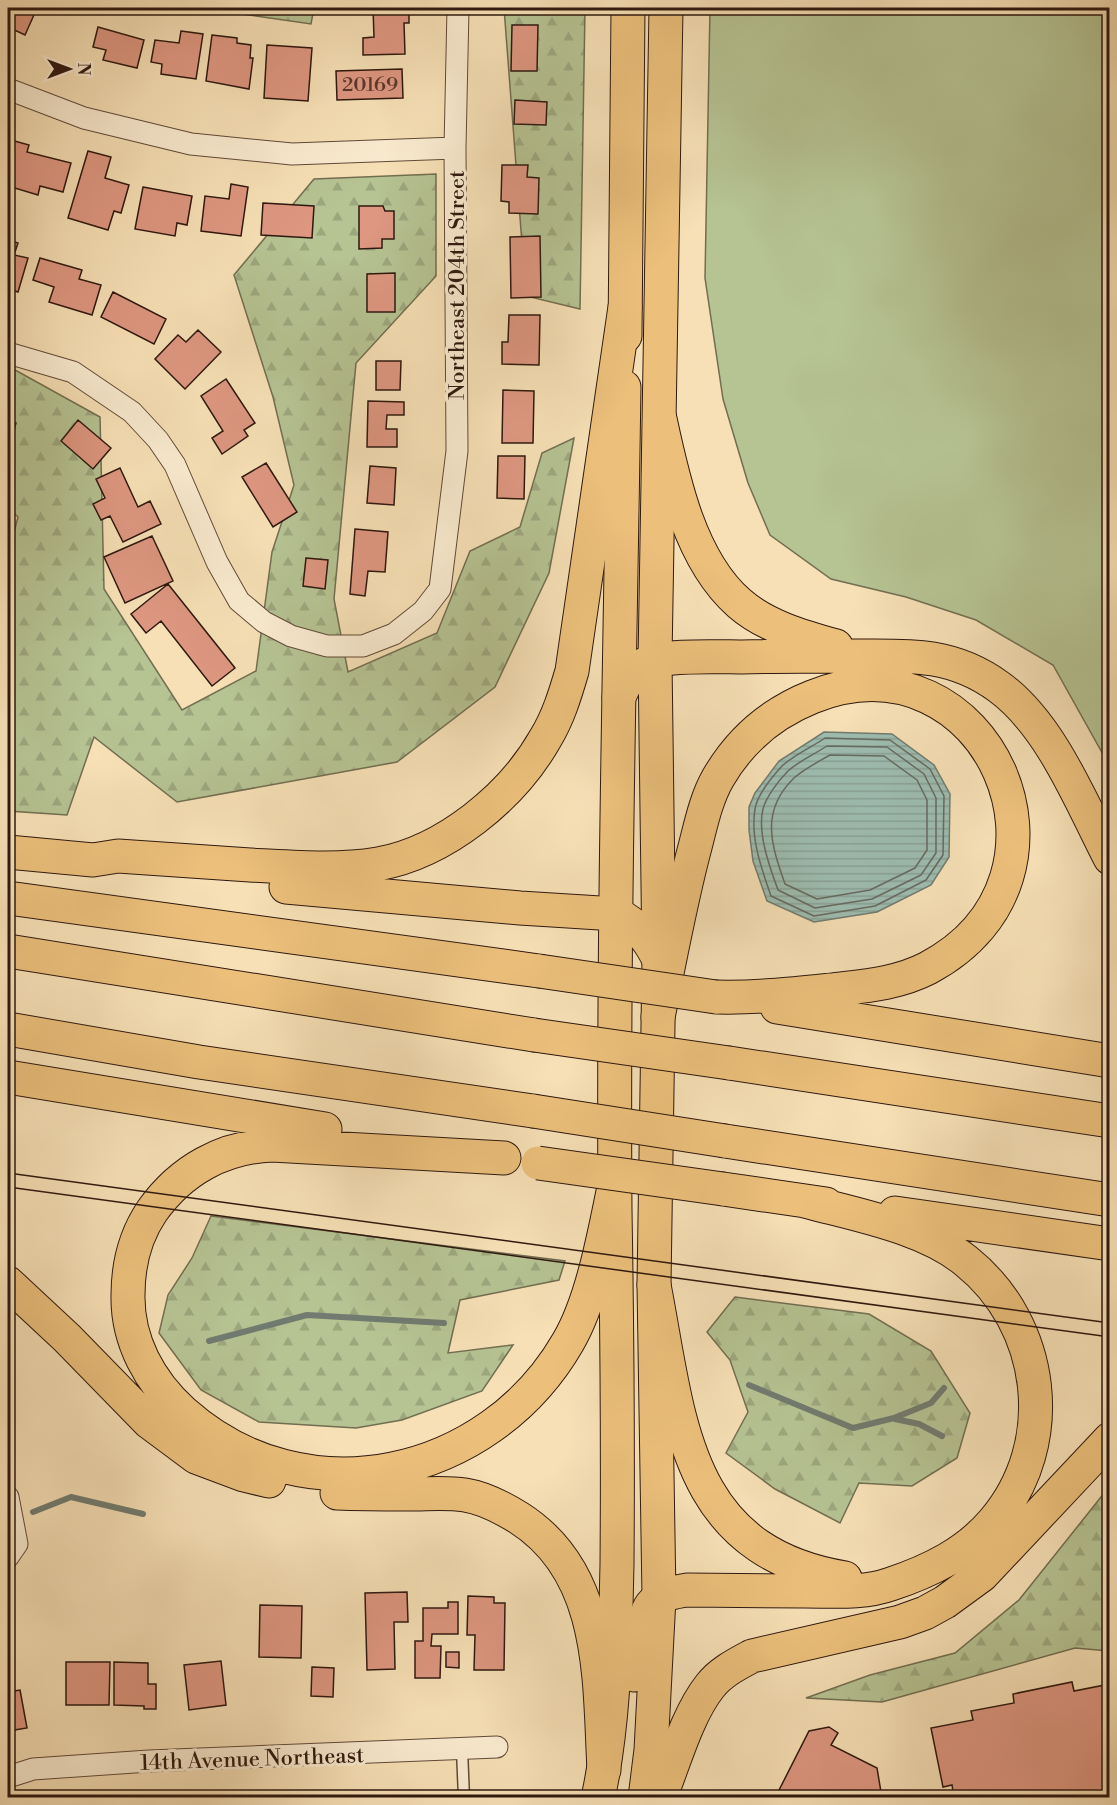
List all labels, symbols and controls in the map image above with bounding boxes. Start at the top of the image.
north arrow [39,39,99,99]
text: N [73,63,93,76]
house number: 20169 [342,73,398,98]
street label: Northeast 204th Street [444,170,471,400]
street label: 14th Avenue Northeast [140,1742,365,1777]

